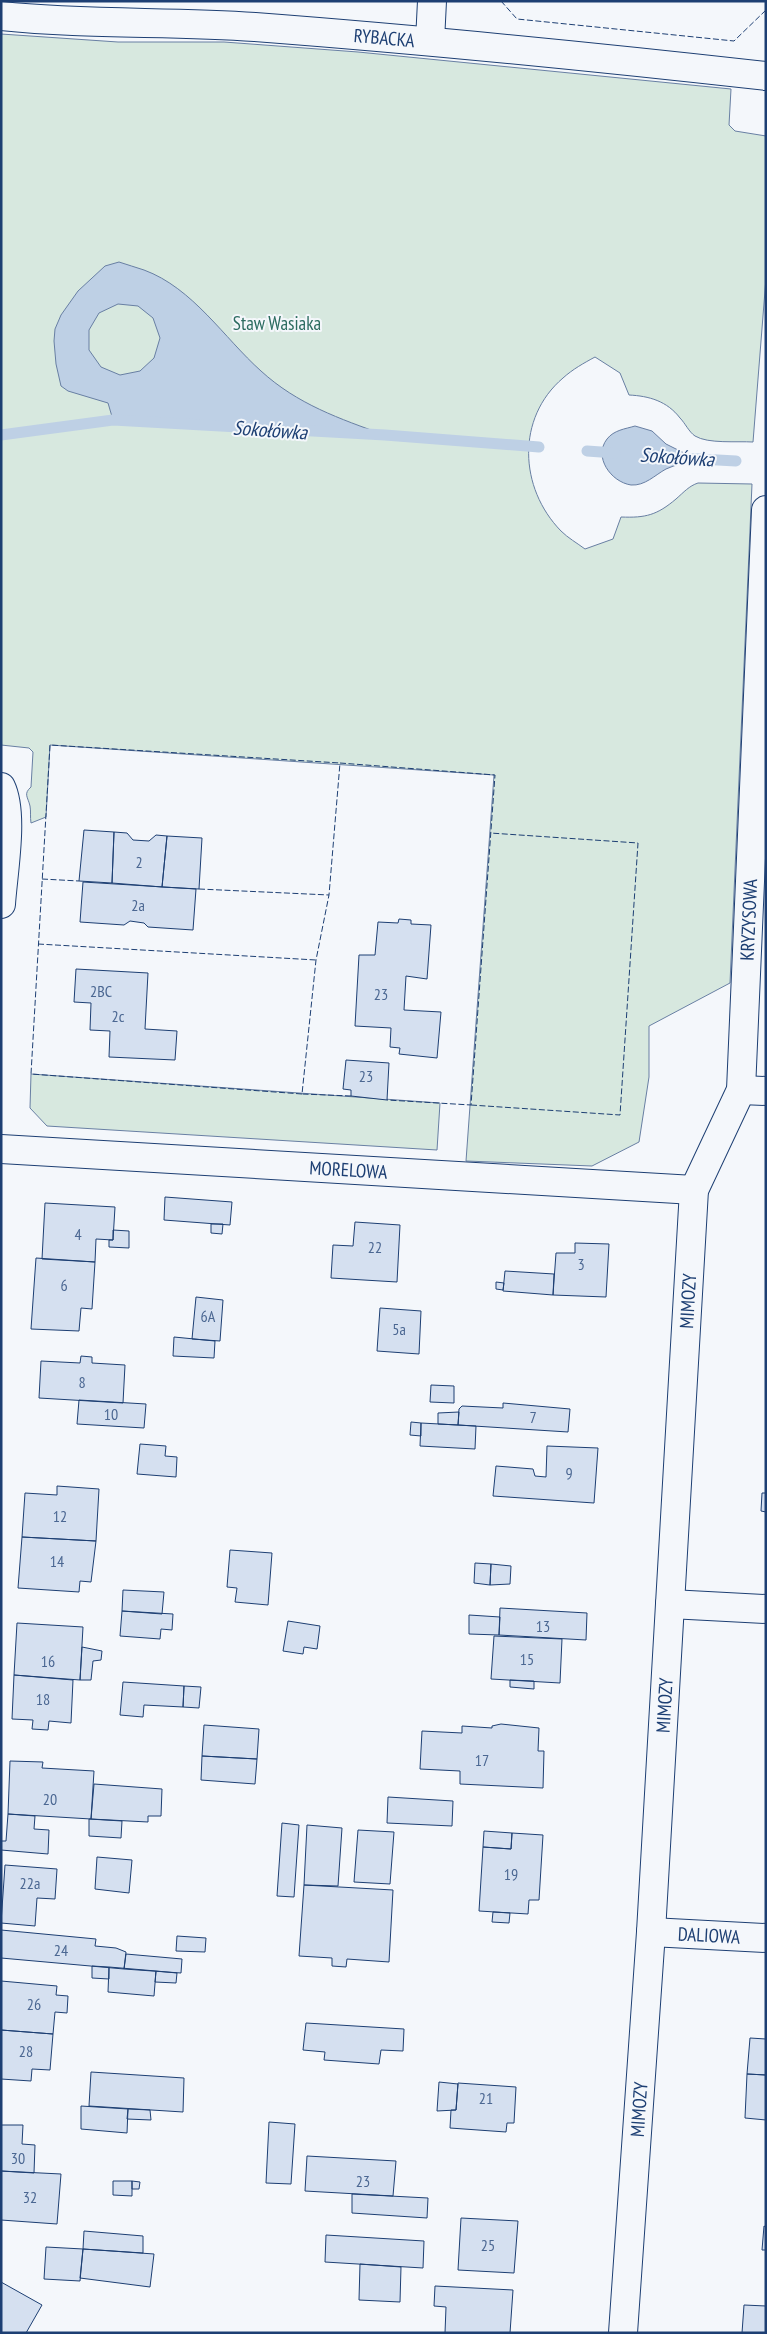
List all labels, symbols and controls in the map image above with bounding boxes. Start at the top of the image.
street label: RYBACKA [353,23,416,52]
park label: Staw Wasiaka [233,311,321,335]
water label: Sokołówka [232,414,309,446]
water label: Sokołówka [639,441,716,473]
house number: 2 [135,852,143,872]
street label: KRYZYSOWA [735,878,762,961]
house number: 2a [131,895,145,915]
house number: 2BC [90,981,112,1001]
house number: 23 [374,984,388,1004]
house number: 2c [112,1006,125,1026]
house number: 23 [359,1066,373,1086]
street label: MORELOWA [309,1155,388,1184]
house number: 4 [74,1224,82,1244]
house number: 22 [368,1237,382,1257]
house number: 3 [577,1254,585,1274]
street label: MIMOZY [674,1272,701,1329]
house number: 6 [60,1275,68,1295]
house number: 6A [201,1306,216,1326]
house number: 5a [392,1319,406,1339]
house number: 8 [78,1372,86,1392]
house number: 10 [104,1404,118,1424]
house number: 7 [529,1407,537,1427]
house number: 9 [565,1463,573,1483]
house number: 12 [53,1506,67,1526]
house number: 14 [50,1551,64,1571]
house number: 13 [536,1616,550,1636]
house number: 15 [520,1649,534,1669]
house number: 16 [41,1651,55,1671]
street label: MIMOZY [651,1677,678,1734]
house number: 18 [36,1689,50,1709]
house number: 17 [475,1750,489,1770]
house number: 20 [43,1789,57,1809]
house number: 19 [504,1864,518,1884]
house number: 22a [20,1873,40,1893]
street label: DALIOWA [677,1921,741,1949]
house number: 24 [54,1940,68,1960]
house number: 26 [27,1994,41,2014]
house number: 28 [19,2041,33,2061]
street label: MIMOZY [625,2081,653,2138]
house number: 21 [479,2088,493,2108]
house number: 30 [11,2148,25,2168]
house number: 23 [356,2171,370,2191]
house number: 32 [23,2187,37,2207]
house number: 25 [481,2235,495,2255]

